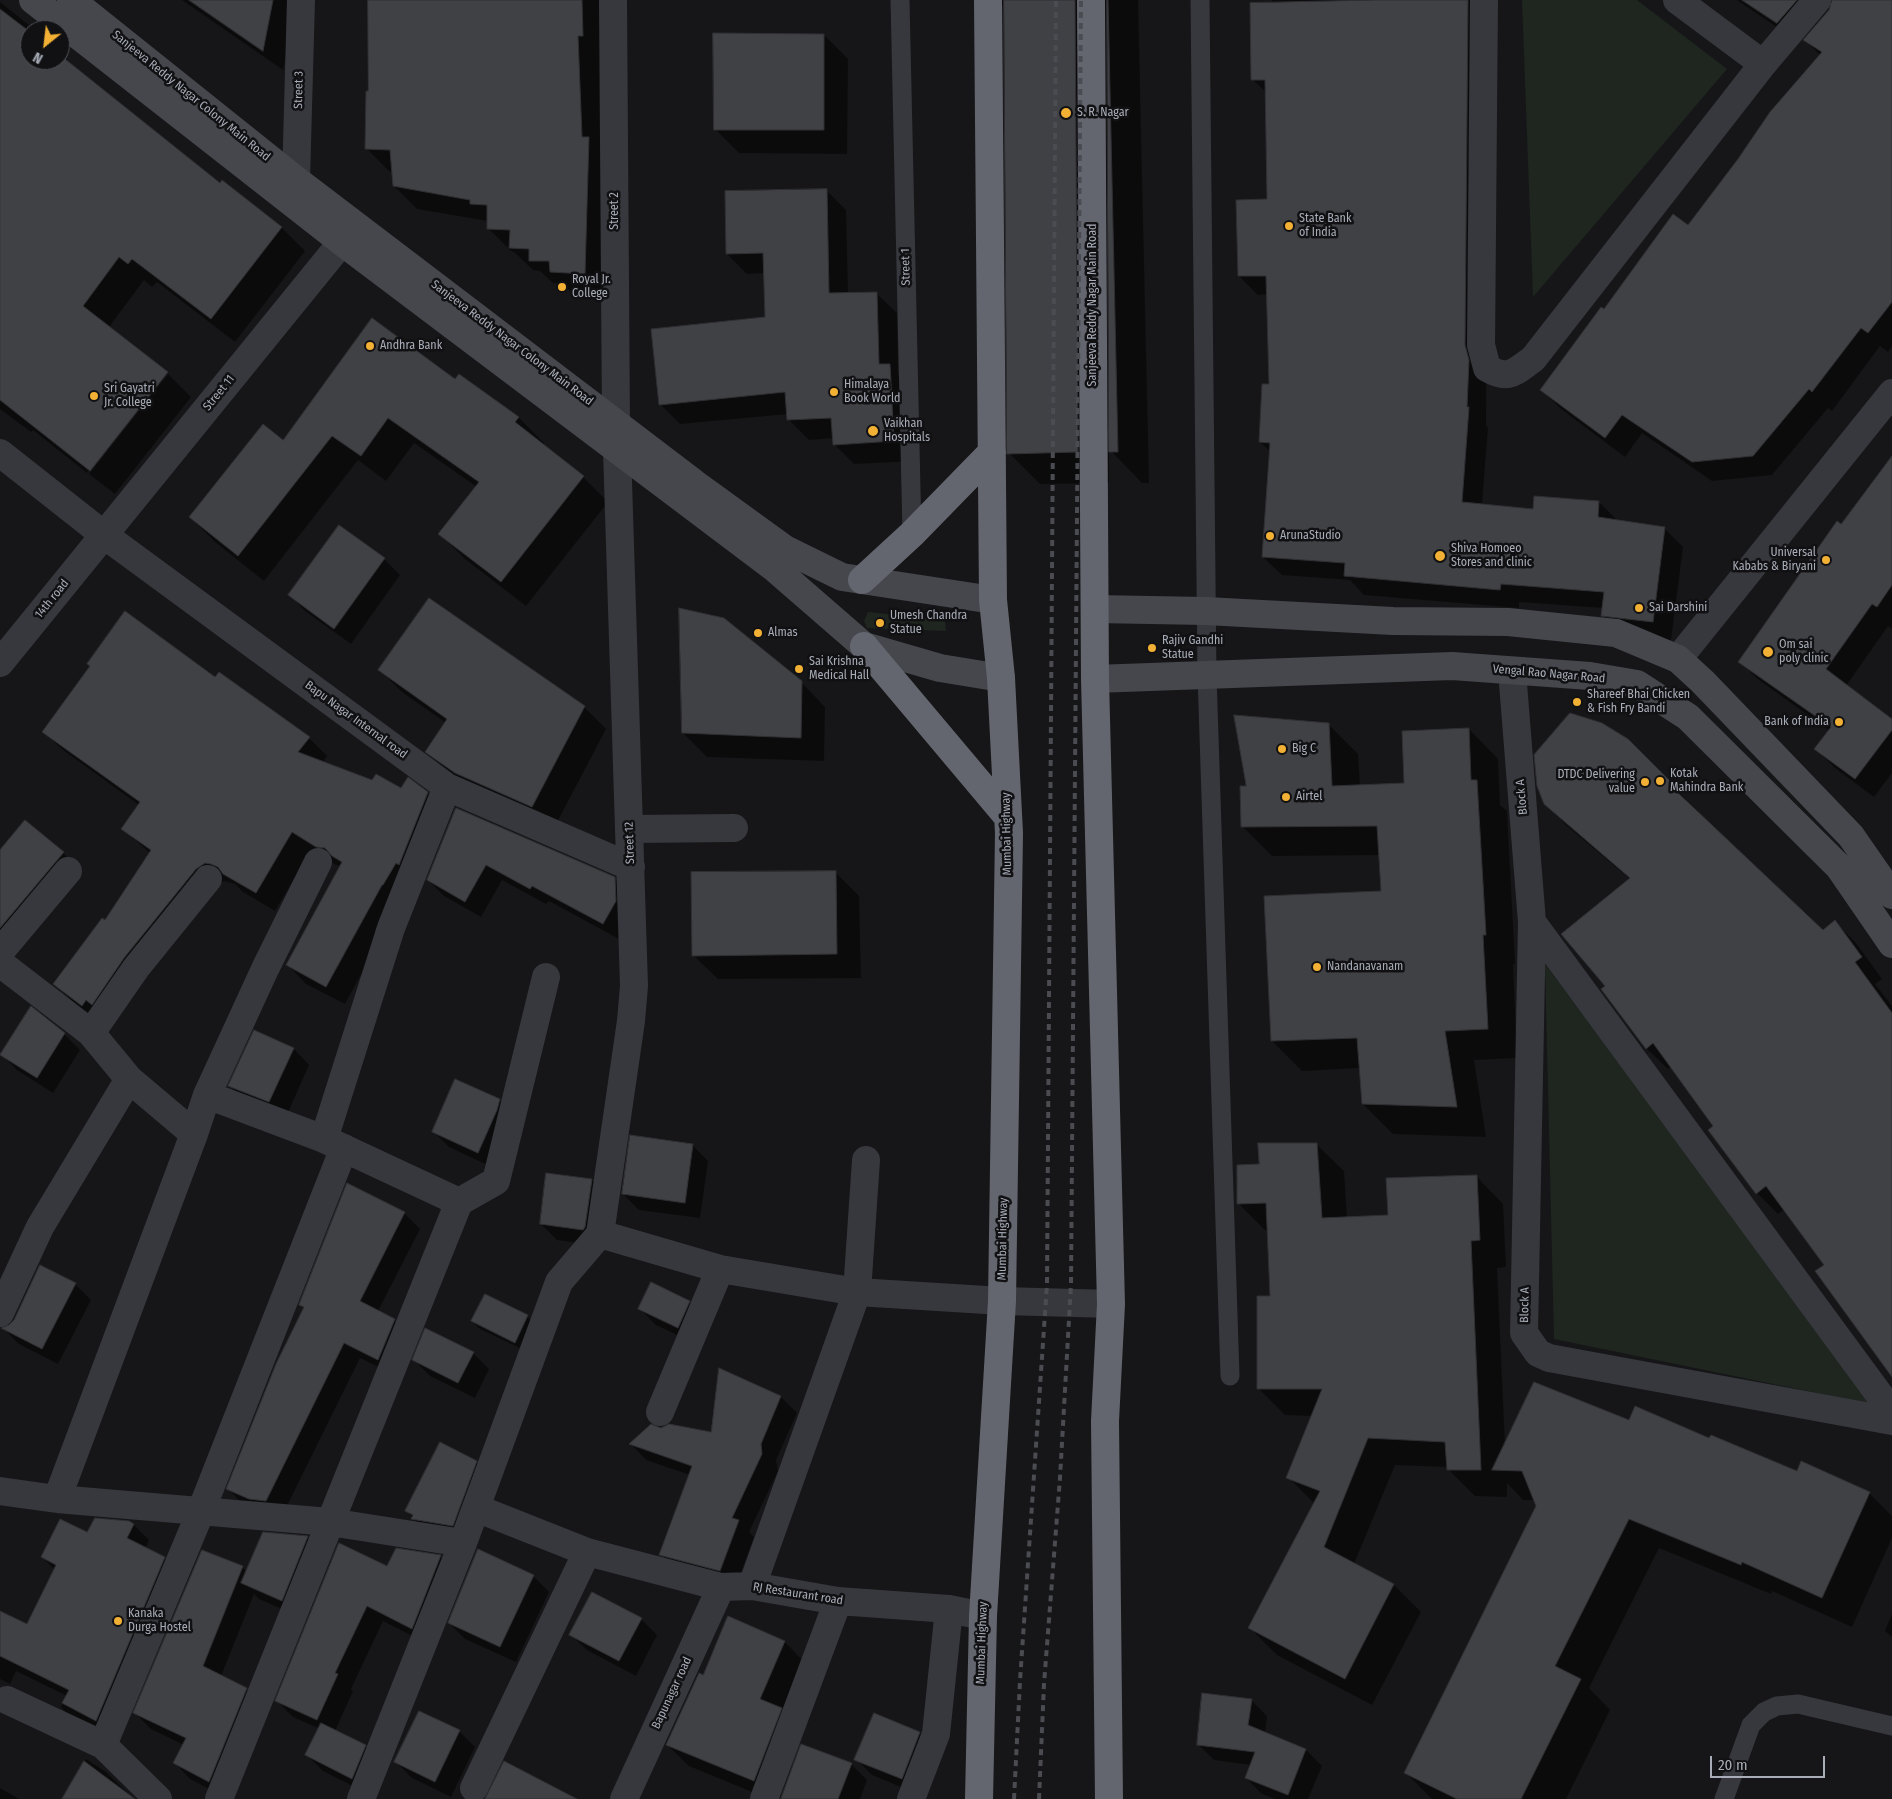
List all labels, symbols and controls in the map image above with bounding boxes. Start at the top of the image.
north arrow [20,20,70,70]
street label: Sanjeeva Reddy Nagar Colony Main Road [109,28,273,164]
text: N [30,48,46,67]
street label: Street 3 [291,71,307,109]
marker: S. R. Nagar [1059,106,1073,120]
place label: S. R. Nagar [1077,106,1129,120]
street label: Street 2 [608,192,622,230]
place label: State Bank of India [1299,212,1352,240]
marker: State Bank of India [1283,220,1295,232]
street label: Sanjeeva Reddy Nagar Main Road [1086,224,1100,386]
street label: Street 1 [898,248,914,286]
place label: Royal Jr. College [572,273,611,301]
street label: Sanjeeva Reddy Nagar Colony Main Road [428,277,596,409]
marker: Royal Jr. College [556,281,568,293]
place label: Andhra Bank [380,339,442,353]
marker: Andhra Bank [364,340,376,352]
street label: Street 11 [200,372,238,414]
place label: Himalaya Book World [844,378,901,406]
place label: Sri Gayatri Jr. College [104,382,155,410]
marker: Himalaya Book World [828,386,840,398]
marker: Sri Gayatri Jr. College [88,390,100,402]
place label: Vaikhan Hospitals [884,417,930,445]
marker: Vaikhan Hospitals [866,424,880,438]
place label: ArunaStudio [1280,529,1341,543]
marker: ArunaStudio [1264,530,1276,542]
place label: Shiva Homoeo Stores and clinic [1451,542,1532,570]
place label: Universal Kababs & Biryani [1732,546,1816,574]
marker: Shiva Homoeo Stores and clinic [1433,549,1447,563]
marker: Universal Kababs & Biryani [1820,554,1832,566]
street label: 14th road [32,577,72,621]
place label: Sai Darshini [1649,601,1707,615]
marker: Sai Darshini [1633,602,1645,614]
place label: Umesh Chandra Statue [890,609,967,637]
marker: Umesh Chandra Statue [874,617,886,629]
place label: Almas [768,626,798,640]
marker: Almas [752,627,764,639]
place label: Rajiv Gandhi Statue [1162,634,1223,662]
place label: Om sai poly clinic [1779,638,1829,666]
marker: Rajiv Gandhi Statue [1146,642,1158,654]
marker: Om sai poly clinic [1761,645,1775,659]
place label: Sai Krishna Medical Hall [809,655,869,683]
street label: Vengal Rao Nagar Road [1492,662,1606,686]
marker: Sai Krishna Medical Hall [793,663,805,675]
street label: Bapu Nagar Internal road [302,678,410,762]
place label: Shareef Bhai Chicken & Fish Fry Bandi [1587,688,1690,716]
marker: Shareef Bhai Chicken & Fish Fry Bandi [1571,696,1583,708]
place label: Bank of India [1764,715,1829,729]
marker: Bank of India [1833,716,1845,728]
place label: Big C [1292,742,1316,756]
marker: Big C [1276,743,1288,755]
place label: Kotak Mahindra Bank [1670,767,1743,795]
place label: DTDC Delivering value [1558,768,1635,796]
marker: Kotak Mahindra Bank [1654,775,1666,787]
marker: DTDC Delivering value [1639,776,1651,788]
street label: Block A [1513,779,1531,815]
place label: Airtel [1296,790,1322,804]
marker: Airtel [1280,791,1292,803]
street label: Mumbai Highway [999,792,1015,876]
street label: Street 12 [622,822,638,864]
place label: Nandanavanam [1327,960,1403,974]
marker: Nandanavanam [1311,961,1323,973]
street label: Mumbai Highway [995,1197,1011,1281]
street label: Block A [1517,1287,1533,1323]
street label: RJ Restaurant road [752,1580,844,1608]
street label: Mumbai Highway [973,1601,991,1685]
place label: Kanaka Durga Hostel [128,1607,191,1635]
marker: Kanaka Durga Hostel [112,1615,124,1627]
street label: Bapunagar road [649,1655,695,1731]
scale bar [1712,1746,1827,1778]
text: 20 m [1718,1756,1748,1774]

